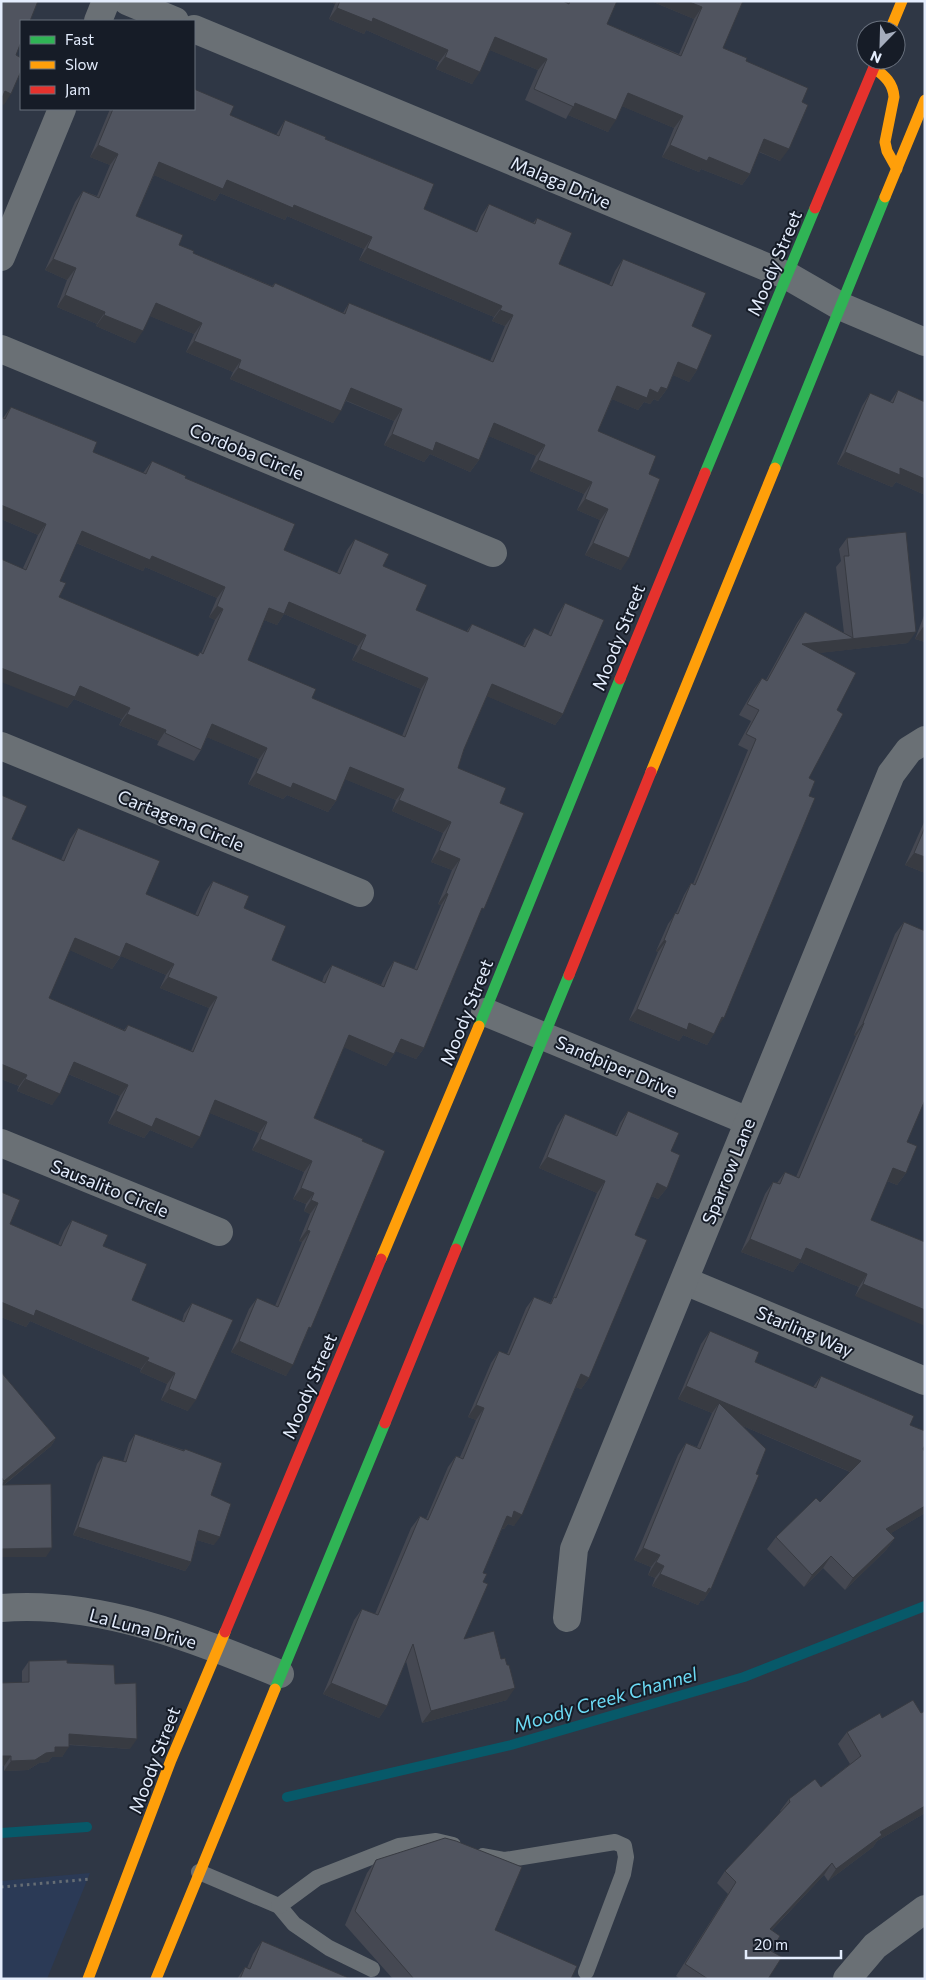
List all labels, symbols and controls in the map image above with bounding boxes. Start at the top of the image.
legend [20,20,195,110]
north arrow [856,20,906,70]
text: Fast [65,30,94,48]
text: N [868,48,884,67]
text: Slow [65,55,98,73]
text: Jam [65,80,90,98]
street label: Malaga Drive [508,151,614,213]
street label: Moody Street [742,207,806,319]
street label: Cordoba Circle [187,418,307,484]
street label: Moody Street [587,581,649,693]
street label: Cartagena Circle [114,785,248,855]
street label: Moody Street [435,956,497,1068]
street label: Sandpiper Drive [553,1030,681,1102]
street label: Sparrow Lane [697,1115,759,1227]
street label: Sausalito Circle [48,1154,172,1222]
street label: Starling Way [753,1301,857,1361]
street label: Moody Street [277,1330,341,1442]
street label: La Luna Drive [87,1603,199,1653]
water label: Moody Creek Channel [511,1661,701,1736]
street label: Moody Street [124,1703,184,1817]
scale bar [746,1928,841,1960]
text: 20 m [754,1935,788,1953]

